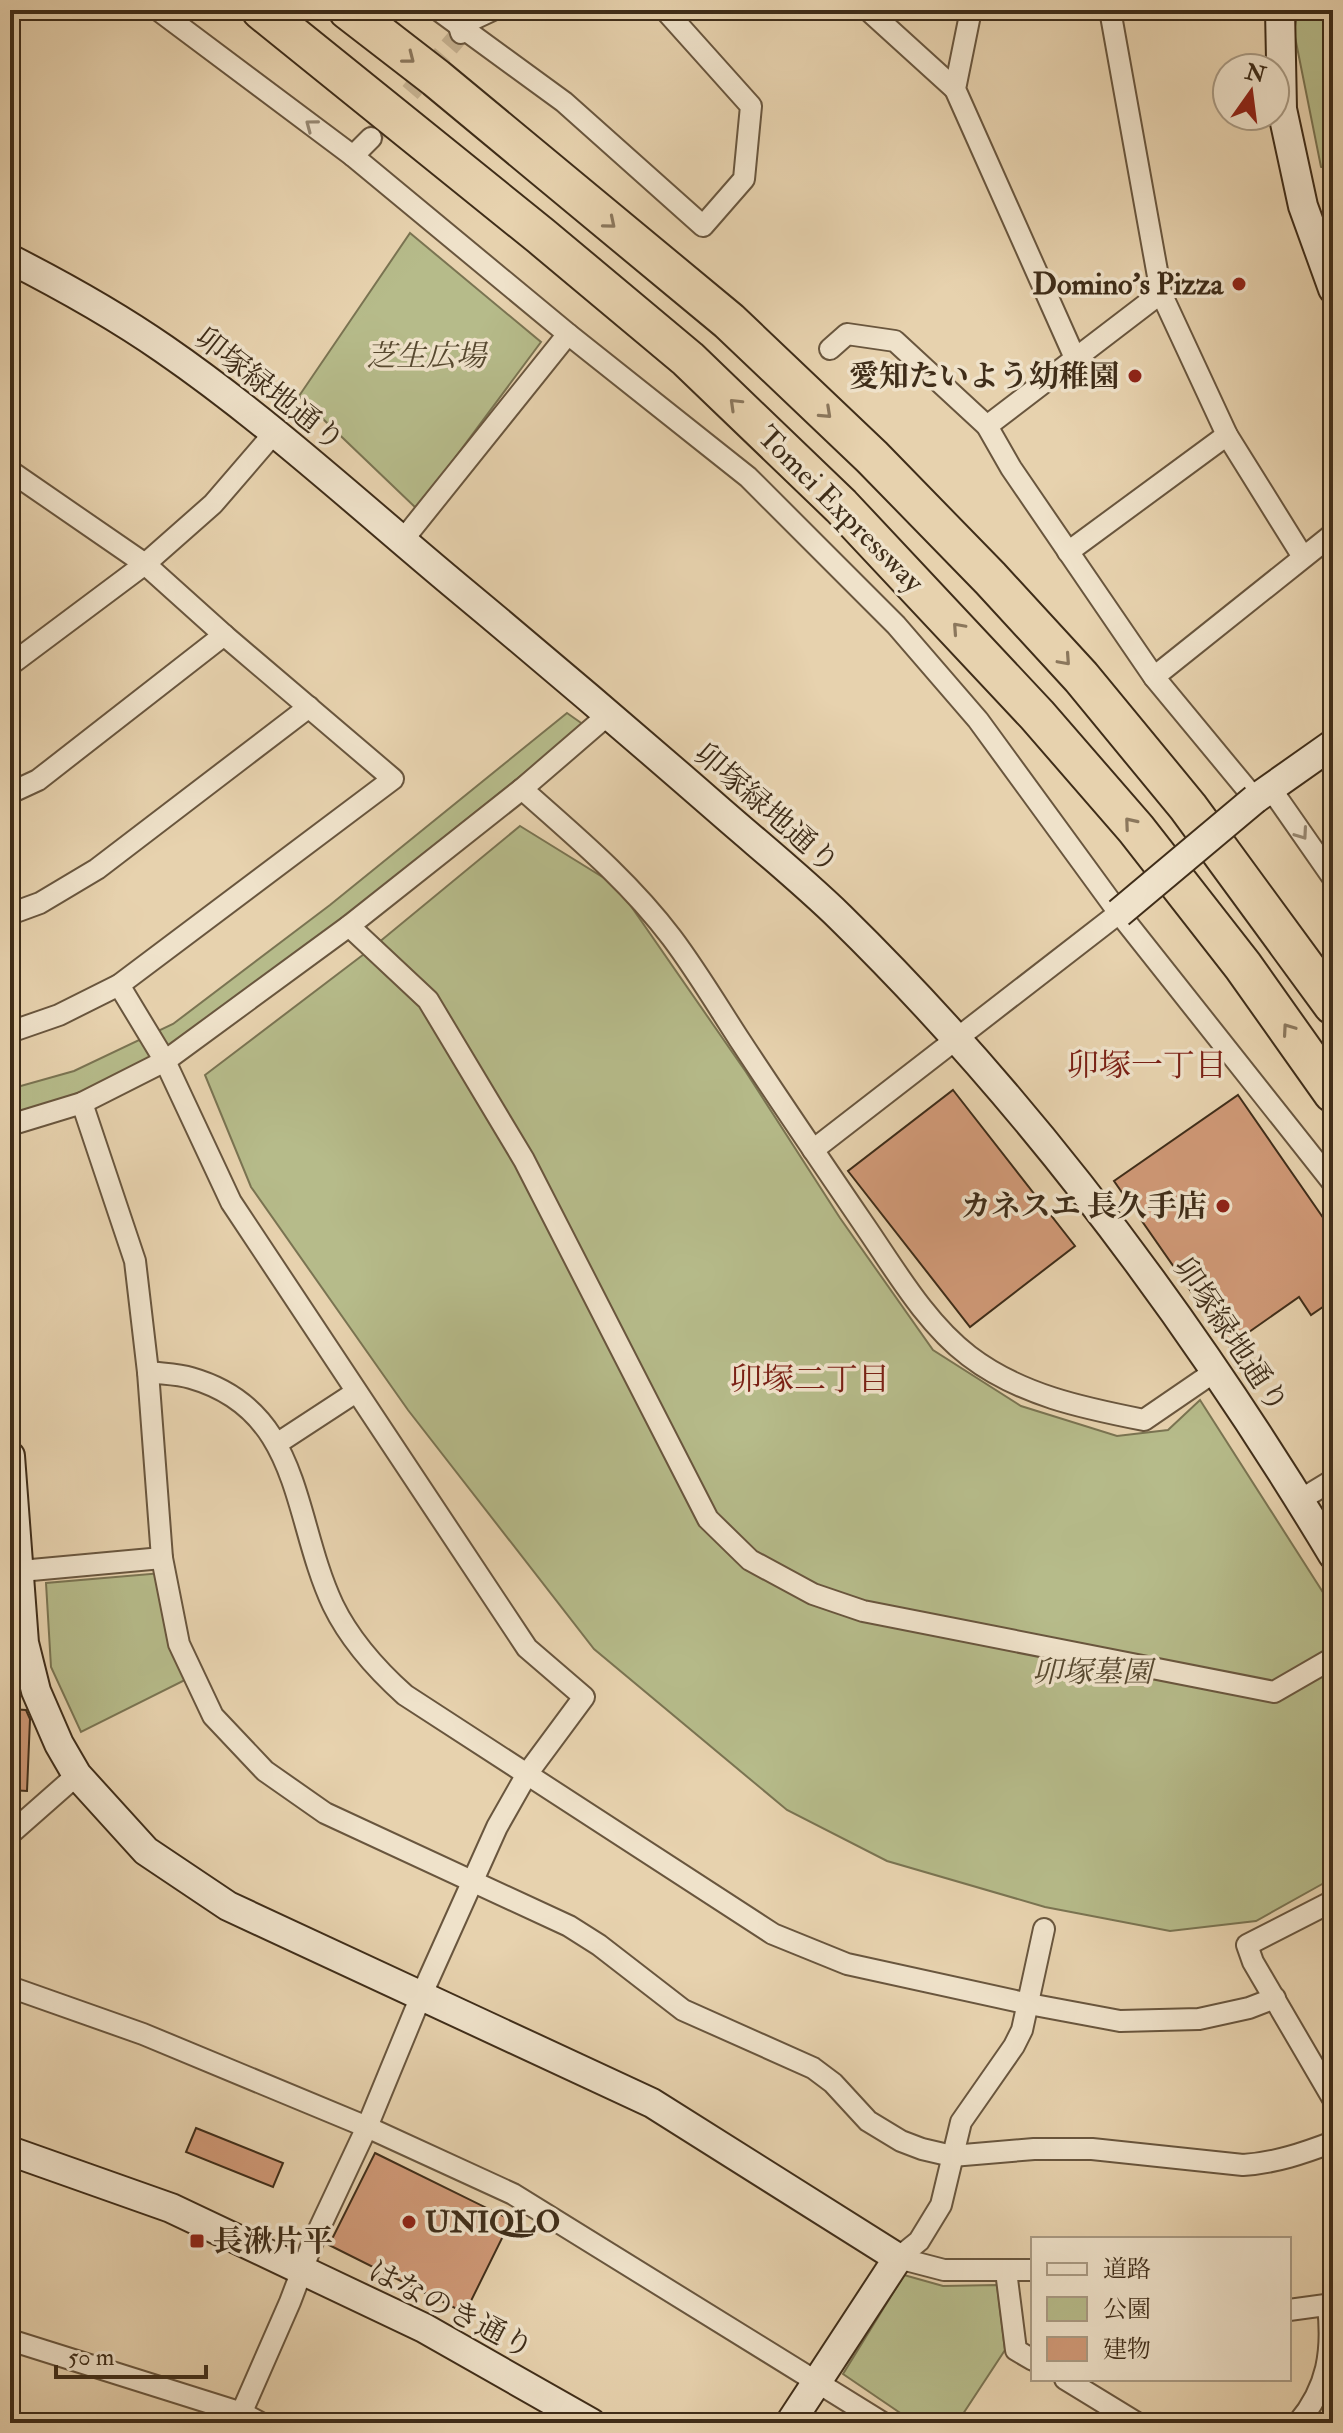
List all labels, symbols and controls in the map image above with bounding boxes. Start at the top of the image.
one-way arrow [400,48,415,62]
north arrow [1211,52,1291,132]
text: N [1242,57,1269,90]
one-way arrow [305,121,320,135]
one-way arrow [601,213,615,228]
place label: Domino's Pizza [1033,266,1225,303]
marker: Domino's Pizza [1230,275,1248,293]
street label: 卯塚緑地通り [187,319,352,459]
park label: 芝生広場 [366,338,489,375]
place label: 愛知たいよう幼稚園 [849,358,1119,395]
marker: 愛知たいよう幼稚園 [1126,367,1144,385]
one-way arrow [730,399,744,414]
one-way arrow [817,404,831,419]
street label: Tomei Expressway [750,418,932,601]
one-way arrow [953,623,968,637]
one-way arrow [1056,651,1070,666]
street label: 卯塚緑地通り [687,735,847,881]
one-way arrow [1125,818,1140,832]
one-way arrow [1292,825,1307,839]
one-way arrow [1283,1024,1298,1038]
district label: 卯塚一丁目 [1067,1046,1227,1086]
place label: カネスエ 長久手店 [961,1188,1207,1225]
marker: カネスエ 長久手店 [1214,1197,1232,1215]
street label: 卯塚緑地通り [1165,1250,1296,1420]
district label: 卯塚二丁目 [730,1360,890,1400]
park label: 卯塚墓園 [1032,1654,1157,1691]
place label: UNIQLO [425,2204,560,2241]
marker: UNIQLO [400,2213,418,2231]
place label: 長湫片平 [213,2223,333,2260]
marker: 長湫片平 [188,2232,206,2250]
legend [1031,2237,1291,2381]
street label: はなのき通り [362,2252,539,2367]
text: 道路 [1103,2254,1151,2285]
text: 公園 [1103,2294,1151,2325]
scale bar [56,2329,206,2379]
text: 建物 [1103,2334,1151,2365]
text: 50 m [68,2342,115,2373]

